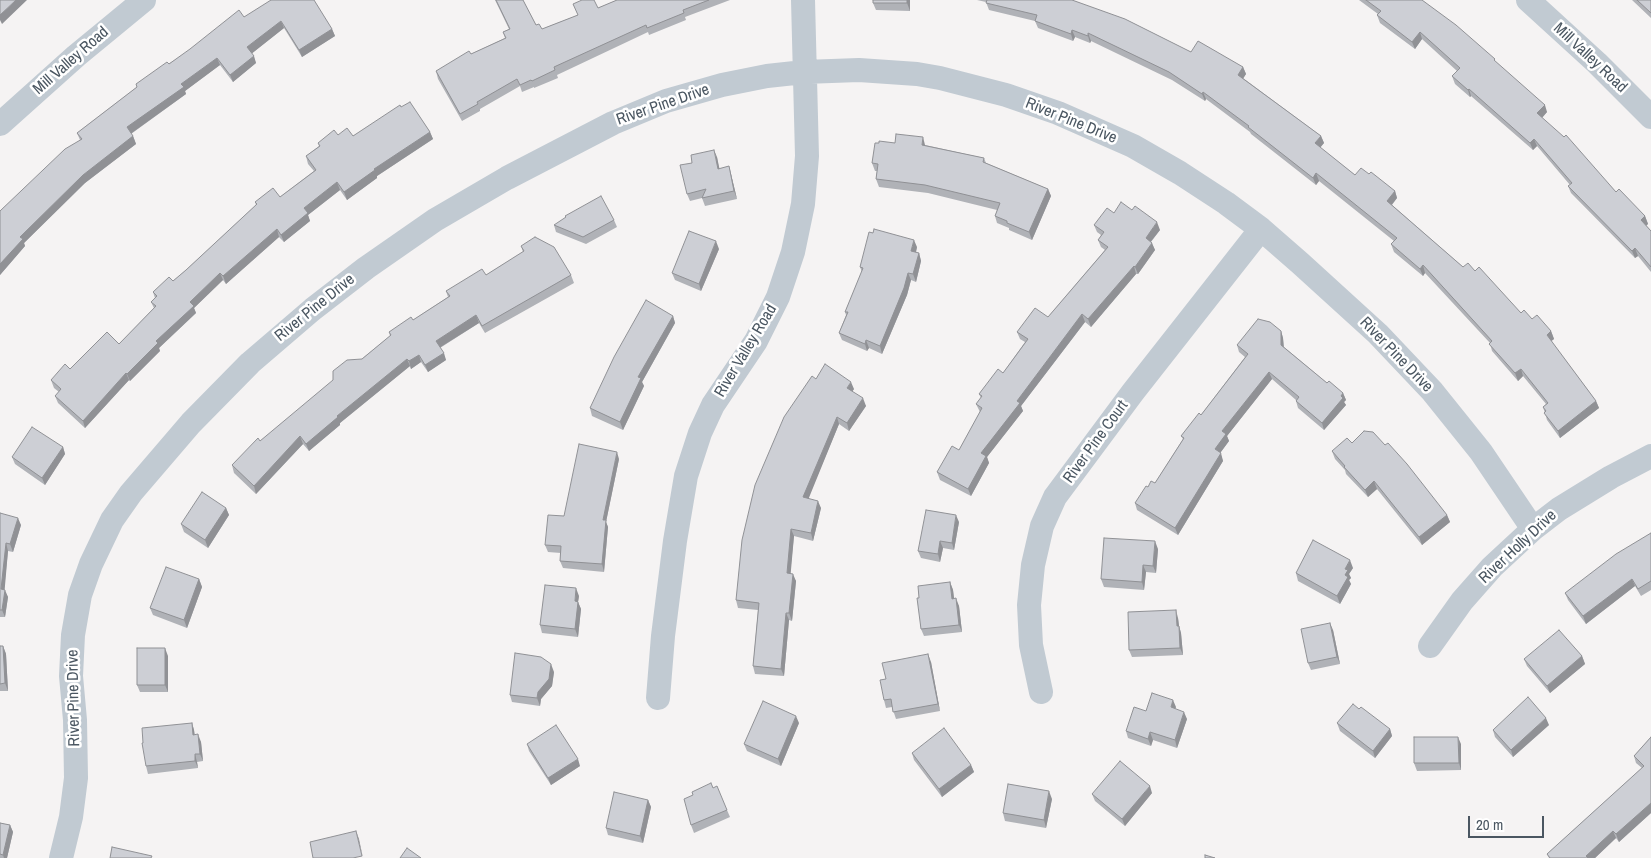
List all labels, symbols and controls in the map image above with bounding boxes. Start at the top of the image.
street label: Mill Valley Road [1549,19,1631,97]
street label: Mill Valley Road [29,23,113,99]
street label: River Pine Drive [614,80,712,130]
street label: River Pine Drive [1022,94,1120,148]
street label: River Pine Drive [271,270,359,346]
street label: River Valley Road [711,301,781,401]
street label: River Pine Drive [1355,313,1437,397]
street label: River Pine Court [1060,397,1132,487]
street label: River Holly Drive [1475,506,1561,588]
street label: River Pine Drive [64,649,84,747]
scale bar [1471,806,1547,838]
text: 20 m [1476,814,1503,835]

